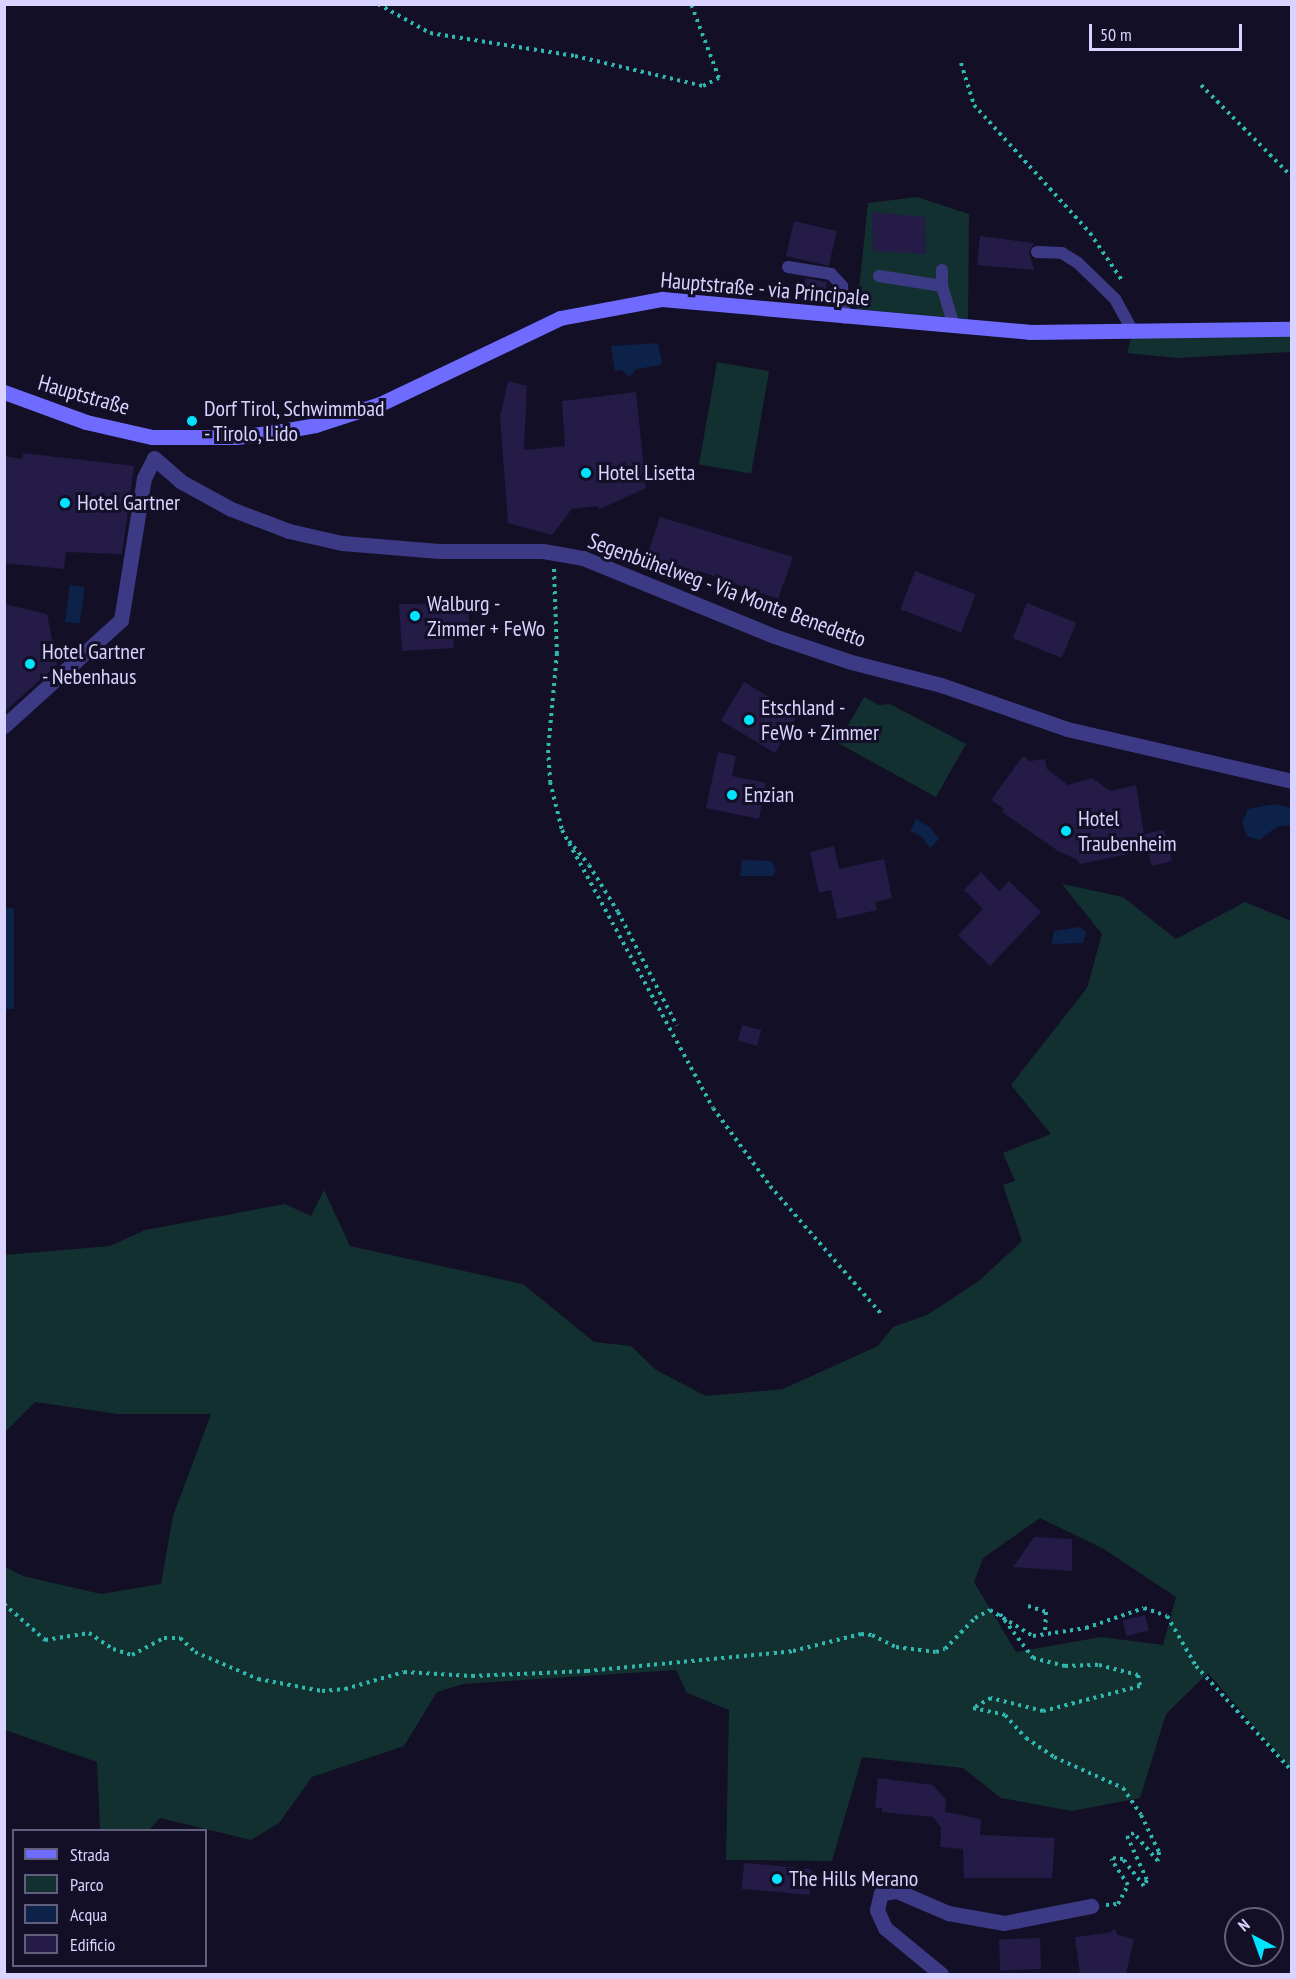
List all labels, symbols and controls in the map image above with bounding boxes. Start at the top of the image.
scale bar [1092,12,1245,50]
text: 50 m [1100,23,1132,46]
street label: Hauptstraße - via Principale [659,267,871,311]
street label: Hauptstraße [35,369,133,421]
place label: Dorf Tirol, Schwimmbad - Tirolo, Lido [204,395,387,446]
marker: Dorf Tirol, Schwimmbad - Tirolo, Lido [185,414,199,428]
place label: Hotel Lisetta [598,460,695,486]
marker: Hotel Lisetta [579,466,593,480]
place label: Hotel Gartner [77,490,180,516]
marker: Hotel Gartner [58,496,72,510]
street label: Segenbühelweg - Via Monte Benedetto [583,527,871,653]
place label: Walburg - Zimmer + FeWo [427,590,545,642]
marker: Walburg - Zimmer + FeWo [408,609,422,623]
place label: Hotel Gartner - Nebenhaus [42,638,145,690]
marker: Hotel Gartner - Nebenhaus [23,657,37,671]
place label: Etschland - FeWo + Zimmer [761,694,879,746]
marker: Etschland - FeWo + Zimmer [742,713,756,727]
place label: Enzian [744,782,794,808]
marker: Enzian [725,788,739,802]
place label: Hotel Traubenheim [1078,805,1176,856]
marker: Hotel Traubenheim [1059,824,1073,838]
legend [12,1829,207,1967]
text: Strada [70,1843,110,1866]
place label: The Hills Merano [789,1866,918,1892]
marker: The Hills Merano [770,1872,784,1886]
text: Parco [70,1873,104,1896]
text: Acqua [70,1903,107,1926]
north arrow [1224,1907,1284,1967]
text: N [1234,1915,1253,1935]
text: Edificio [70,1933,115,1956]

